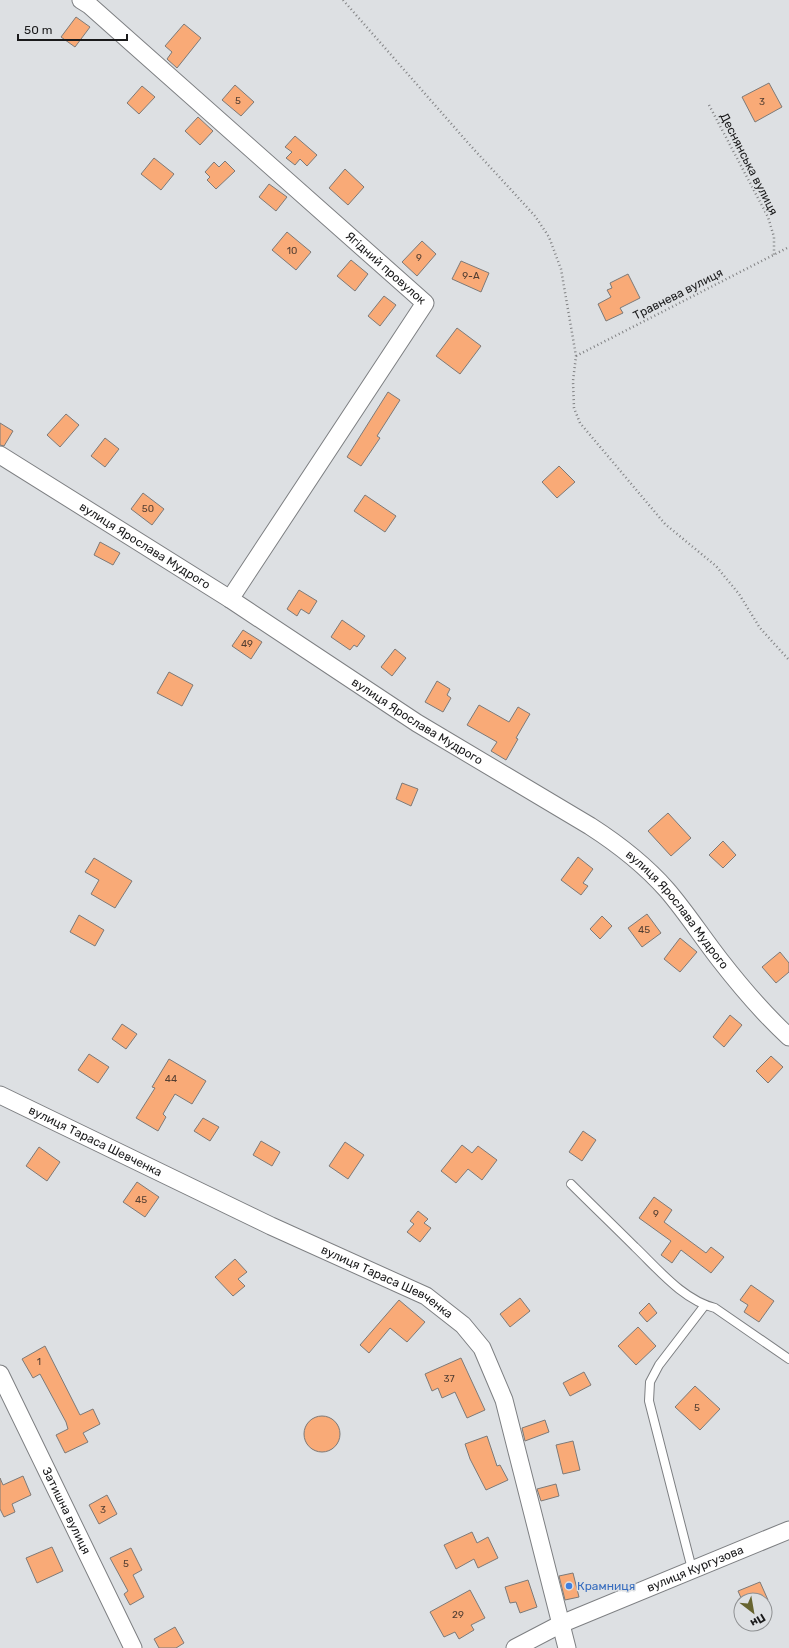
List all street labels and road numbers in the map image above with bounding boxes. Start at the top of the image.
street label: Деснянська вулиця [717,111,781,217]
street label: Ягідний провулок [343,229,429,308]
street label: Травнева вулиця [631,265,725,323]
street label: вулиця Ярослава Мудрого [77,499,213,592]
street label: вулиця Ярослава Мудрого [349,675,485,768]
street label: вулиця Ярослава Мудрого [623,847,731,972]
street label: вулиця Тараса Шевченка [26,1103,164,1179]
street label: вулиця Тараса Шевченка [319,1243,456,1321]
street label: Затишна вулиця [39,1465,93,1557]
street label: вулиця Кургузова [645,1543,745,1595]

